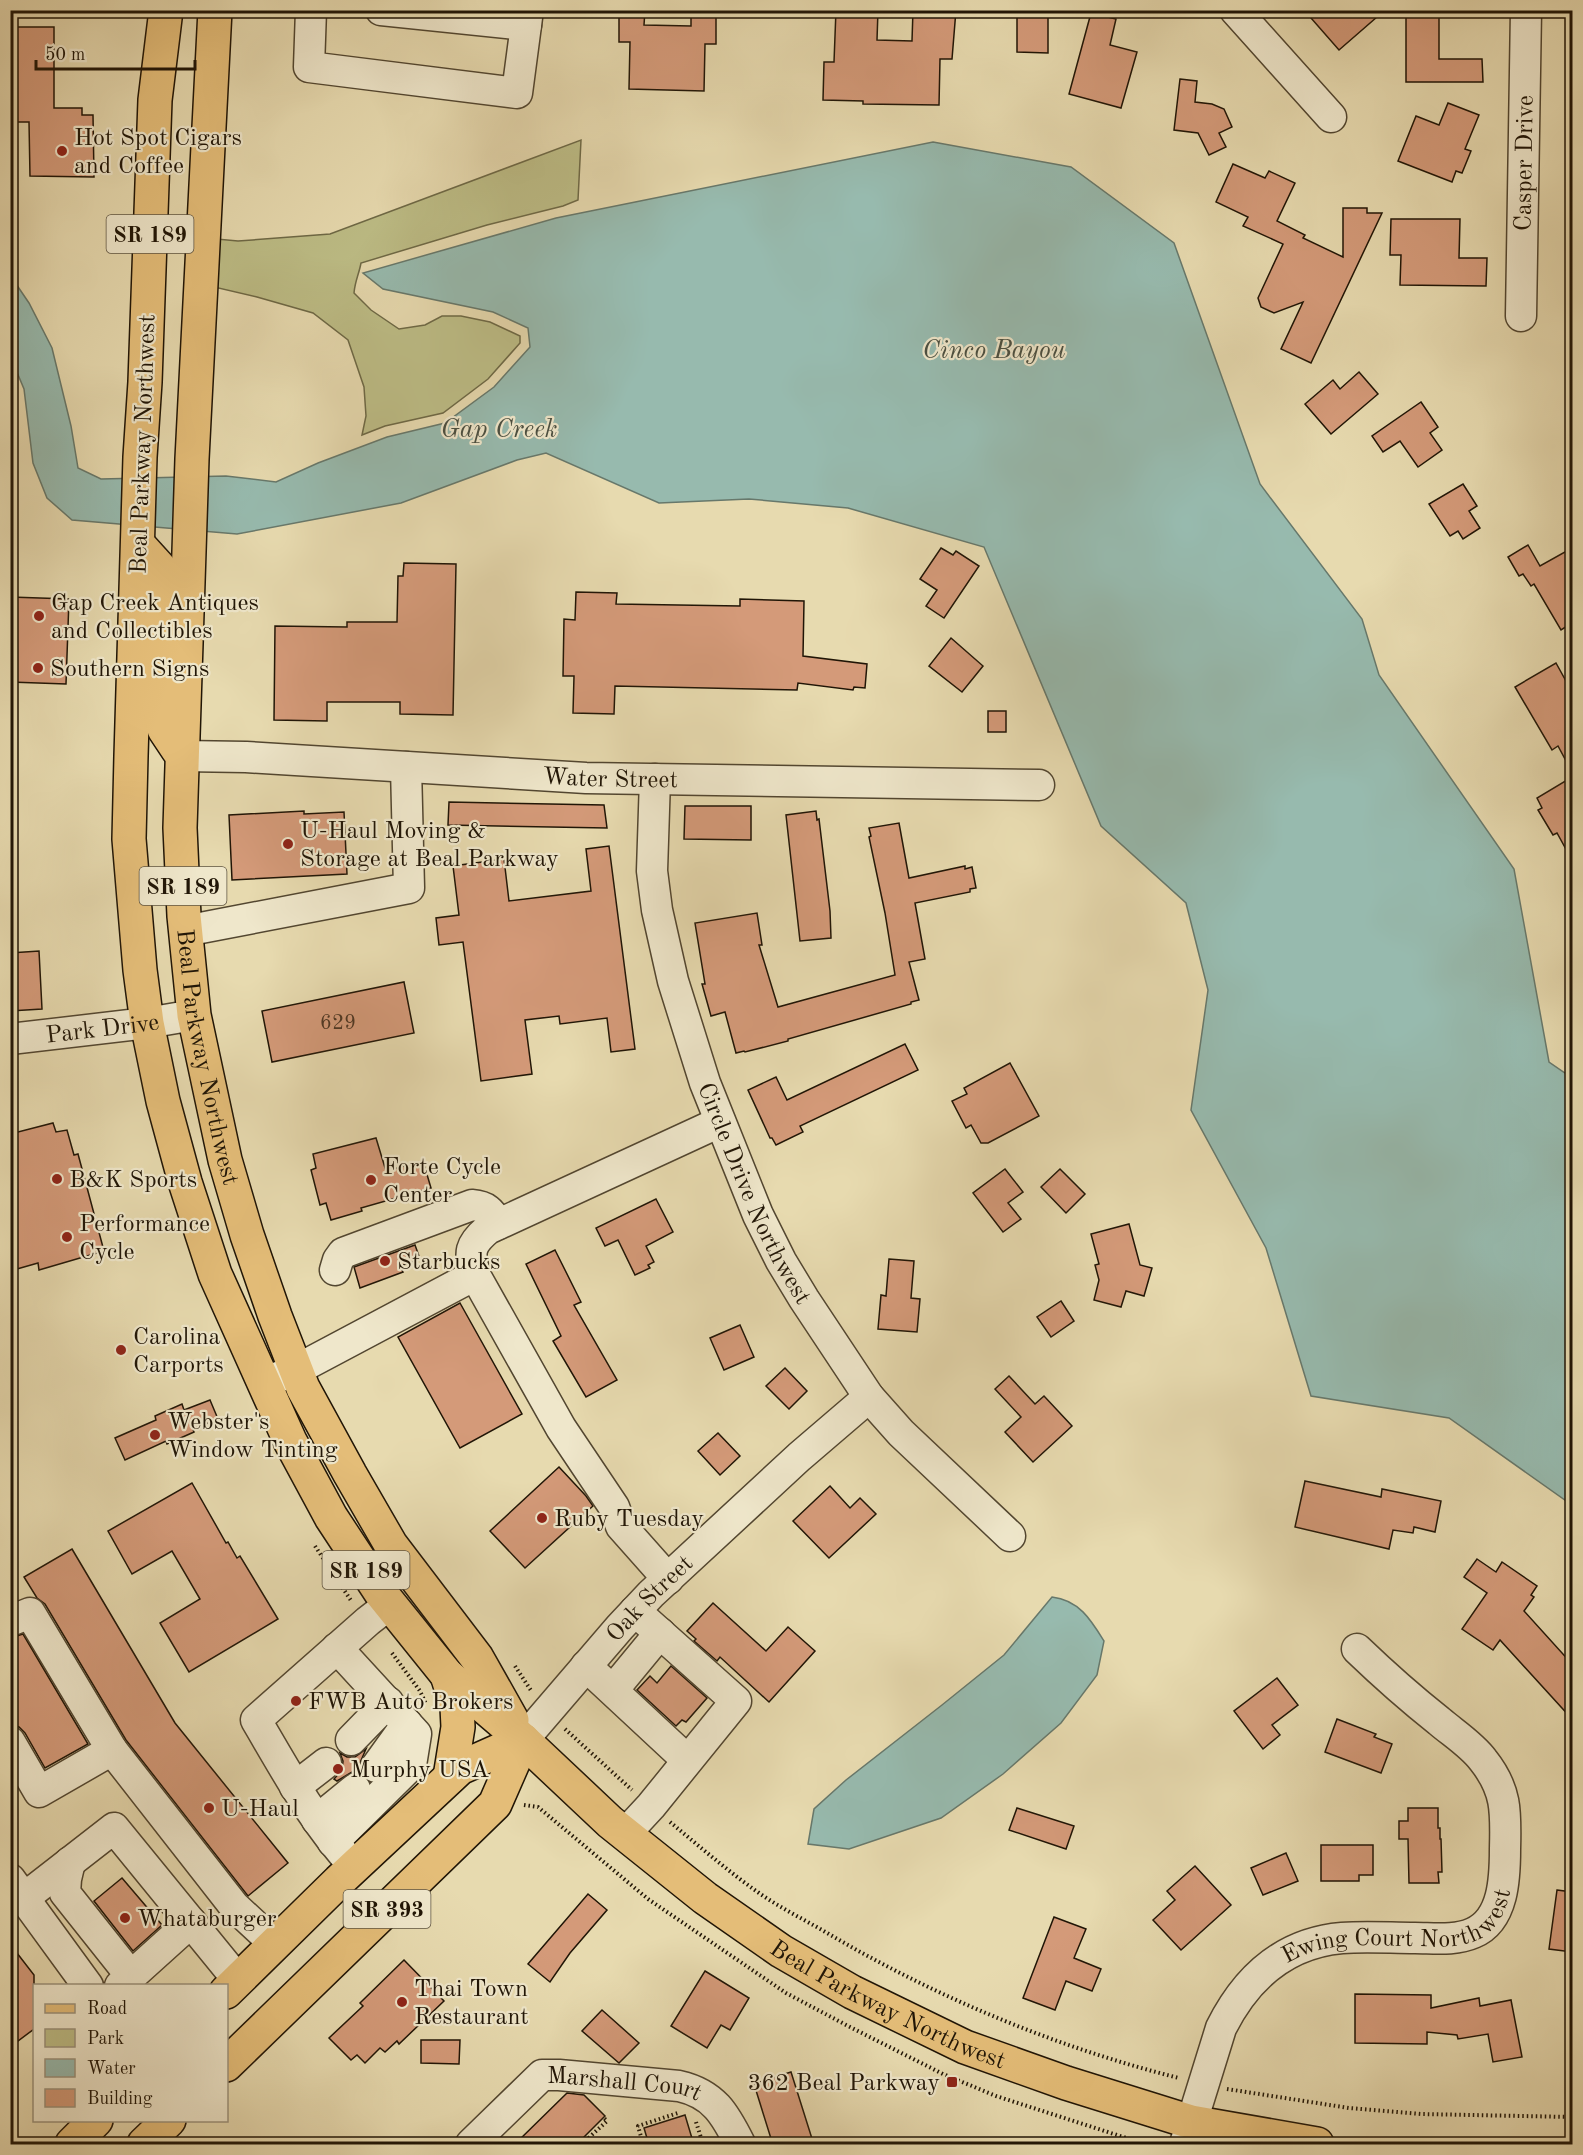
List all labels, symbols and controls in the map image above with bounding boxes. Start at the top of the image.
scale bar [36,33,195,71]
text: 50 m [45,46,85,64]
street label: Casper Drive [1512,95,1539,231]
place label: Hot Spot Cigars and Coffee [74,127,242,179]
marker: Hot Spot Cigars and Coffee [55,144,69,158]
road number: SR 189 [106,215,194,253]
street label: Beal Parkway Northwest [127,314,161,574]
water label: Cinco Bayou [922,338,1066,364]
water label: Gap Creek [440,417,558,443]
place label: Gap Creek Antiques and Collectibles [51,592,259,644]
marker: Gap Creek Antiques and Collectibles [32,609,46,623]
place label: Southern Signs [50,658,209,682]
marker: Southern Signs [31,661,45,675]
street label: Water Street [542,765,678,793]
place label: U-Haul Moving & Storage at Beal Parkway [300,820,559,872]
marker: U-Haul Moving & Storage at Beal Parkway [281,837,295,851]
road number: SR 189 [140,867,226,905]
street label: Beal Parkway Northwest [171,928,242,1188]
street label: Park Drive [45,1011,161,1049]
house number: 629 [320,1013,356,1034]
street label: Circle Drive Northwest [692,1080,814,1309]
place label: Forte Cycle Center [383,1156,501,1208]
place label: B&K Sports [69,1169,197,1193]
marker: B&K Sports [50,1172,64,1186]
marker: Forte Cycle Center [364,1173,378,1187]
place label: Performance Cycle [79,1213,210,1265]
marker: Performance Cycle [60,1230,74,1244]
place label: Starbucks [397,1251,500,1275]
marker: Starbucks [378,1254,392,1268]
place label: Carolina Carports [133,1326,224,1378]
marker: Carolina Carports [114,1343,128,1357]
place label: Webster's Window Tinting [167,1411,338,1463]
marker: Webster's Window Tinting [148,1428,162,1442]
place label: Ruby Tuesday [554,1508,704,1532]
marker: Ruby Tuesday [535,1511,549,1525]
road number: SR 189 [322,1551,410,1589]
street label: Oak Street [603,1552,698,1647]
place label: FWB Auto Brokers [308,1691,513,1715]
marker: FWB Auto Brokers [289,1694,303,1708]
place label: Murphy USA [350,1759,489,1783]
marker: Murphy USA [331,1762,345,1776]
place label: U-Haul [221,1798,299,1822]
marker: U-Haul [202,1801,216,1815]
street label: Ewing Court Northwest [1278,1887,1516,1969]
road number: SR 393 [344,1890,430,1928]
place label: Whataburger [137,1908,277,1932]
marker: Whataburger [118,1911,132,1925]
street label: Beal Parkway Northwest [765,1937,1008,2074]
place label: Thai Town Restaurant [414,1978,529,2030]
legend [33,1984,228,2122]
marker: Thai Town Restaurant [395,1995,409,2009]
text: Road [87,2000,127,2018]
text: Park [87,2030,124,2048]
text: Water [87,2060,136,2078]
street label: Marshall Court [547,2065,705,2107]
place label: 362 Beal Parkway [747,2072,940,2096]
marker: 362 Beal Parkway [945,2075,959,2089]
text: Building [87,2090,153,2108]

